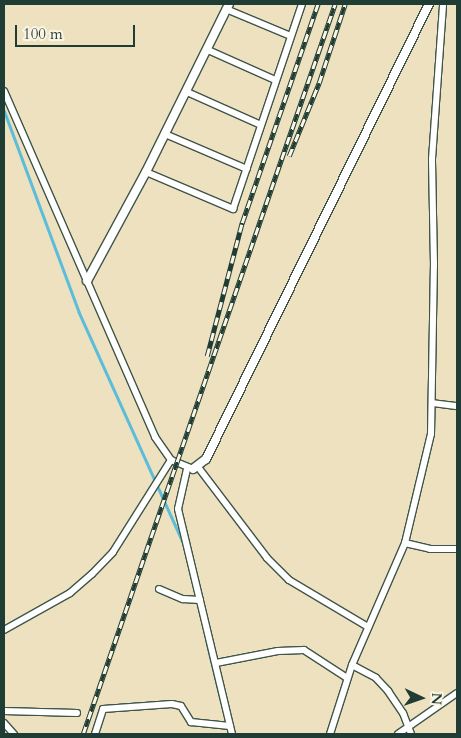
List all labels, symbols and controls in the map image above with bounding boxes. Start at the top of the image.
scale bar [18,15,138,47]
text: 100 m [23,24,63,44]
north arrow [396,673,446,723]
text: N [427,692,446,705]

